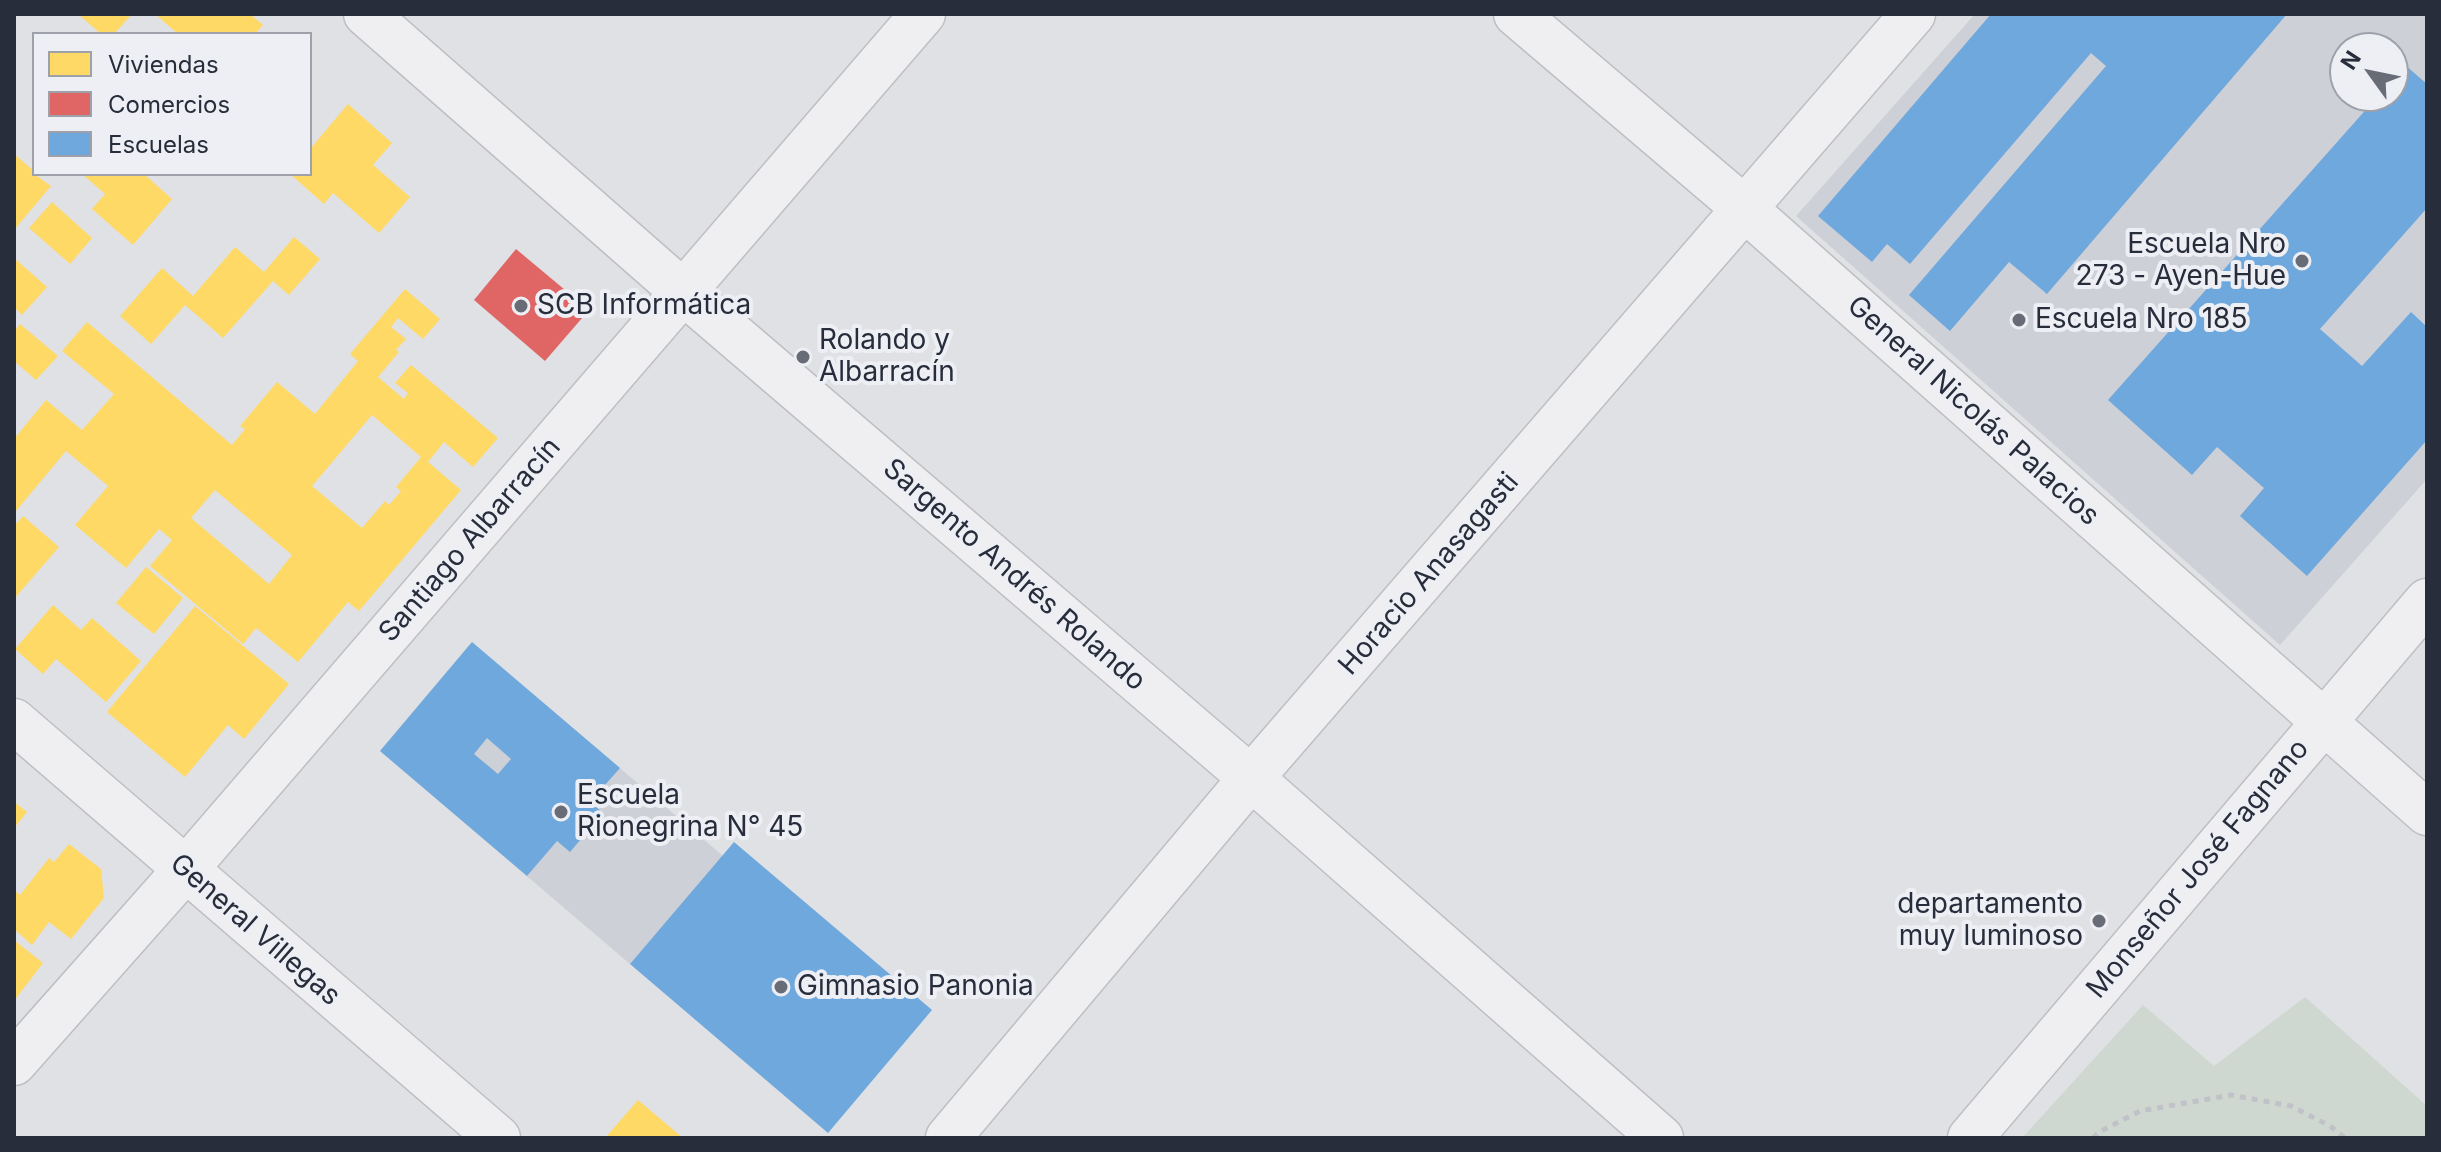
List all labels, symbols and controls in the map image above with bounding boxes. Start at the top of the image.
legend [32,32,312,176]
north arrow [2329,32,2409,112]
text: N [2335,46,2366,74]
text: Viviendas [108,50,219,79]
text: Comercios [108,90,230,119]
text: Escuelas [108,130,209,159]
place label: Escuela Nro 273 - Ayen-Hue [2076,228,2286,294]
marker: Escuela Nro 273 - Ayen-Hue [2293,252,2311,270]
place label: SCB Informática [537,289,751,323]
street label: General Nicolás Palacios [1840,289,2106,533]
marker: SCB Informática [512,297,530,315]
place label: Escuela Nro 185 [2035,303,2247,337]
marker: Escuela Nro 185 [2010,311,2028,329]
place label: Rolando y Albarracín [819,324,955,390]
marker: Rolando y Albarracín [794,348,812,366]
street label: Santiago Albarracín [372,431,568,649]
street label: Sargento Andrés Rolando [876,452,1152,698]
street label: Horacio Anasagasti [1332,466,1526,682]
street label: Monseñor José Fagnano [2080,733,2316,1005]
place label: Escuela Rionegrina N° 45 [577,779,803,845]
marker: Escuela Rionegrina N° 45 [552,803,570,821]
street label: General Villegas [163,847,347,1013]
place label: departamento muy luminoso [1897,888,2083,954]
marker: departamento muy luminoso [2090,912,2108,930]
place label: Gimnasio Panonia [797,970,1034,1004]
marker: Gimnasio Panonia [772,978,790,996]

